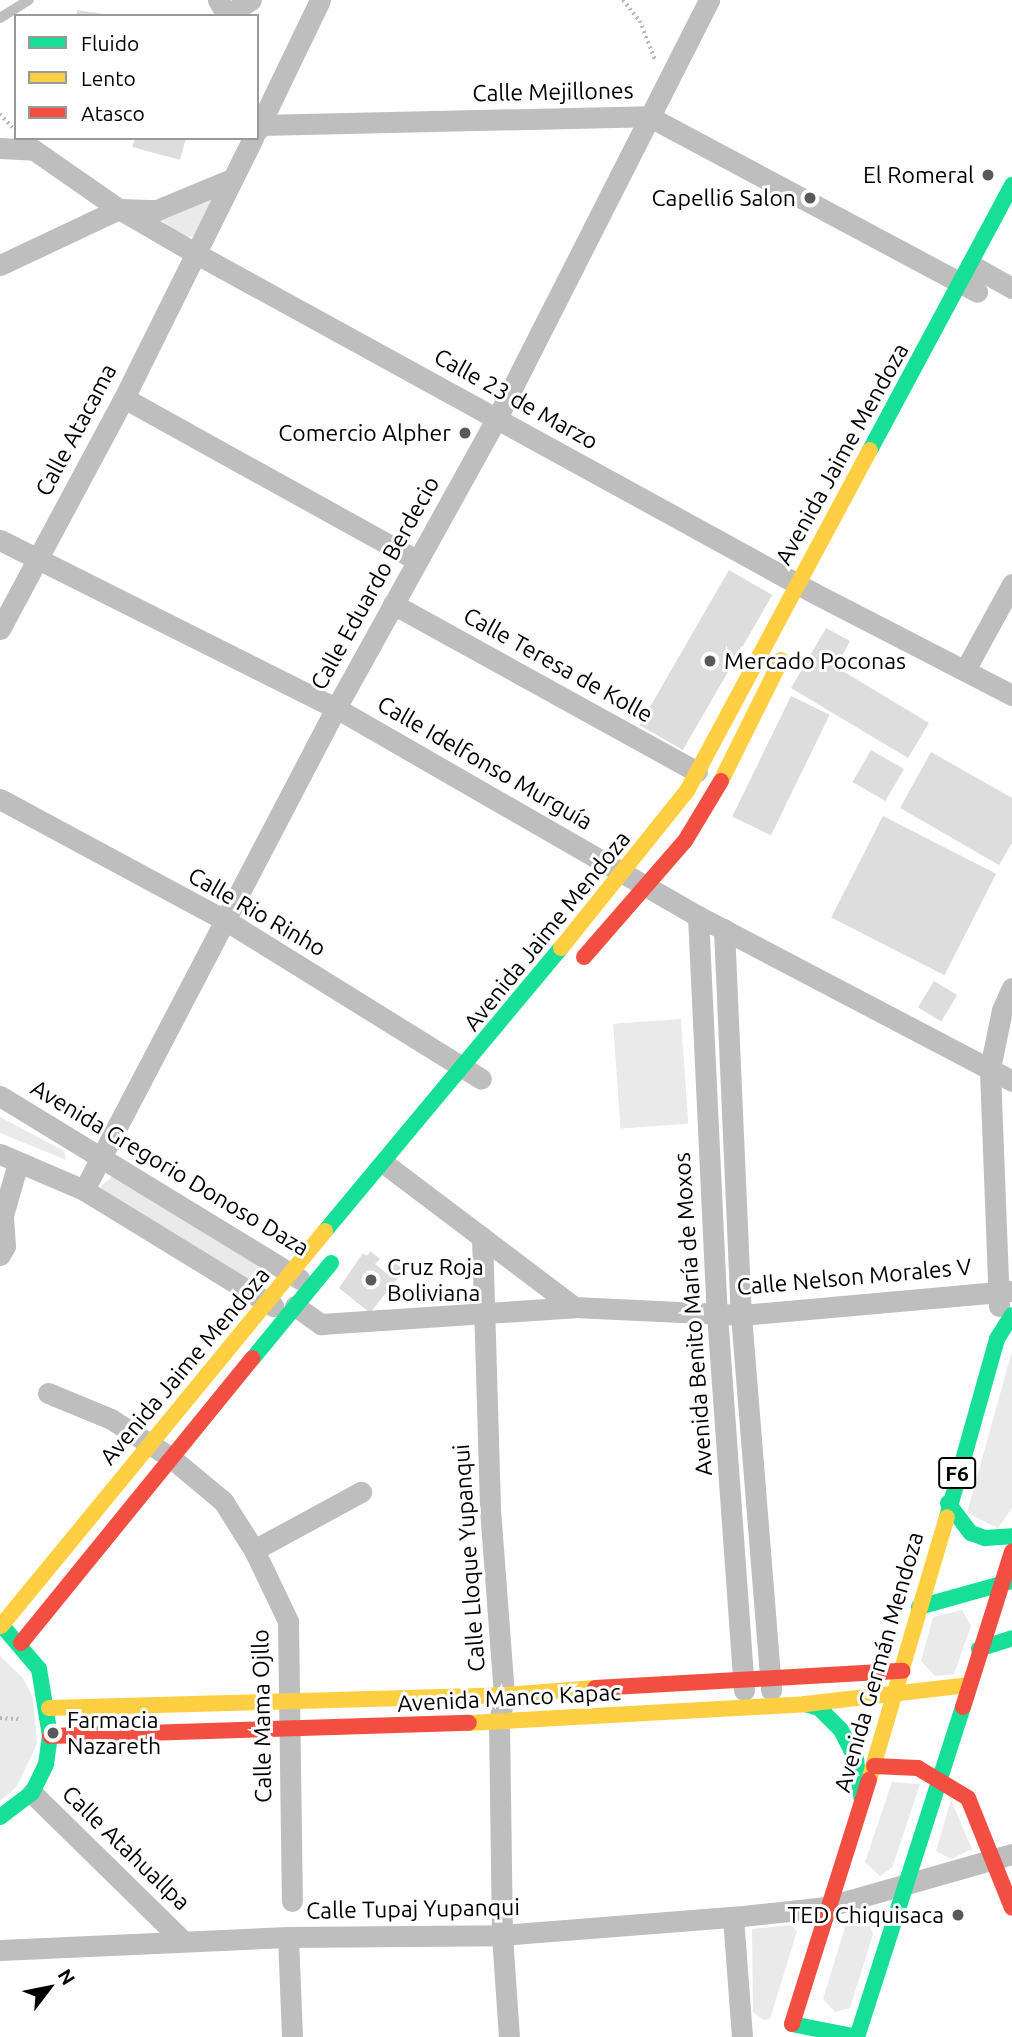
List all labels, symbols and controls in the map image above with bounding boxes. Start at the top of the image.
legend [14,14,259,140]
text: Fluido [81,31,139,55]
text: Lento [81,66,136,90]
street label: Calle Mejillones [472,77,634,107]
text: Atasco [81,101,145,125]
place label: El Romeral [863,161,974,189]
marker: El Romeral [980,167,996,183]
place label: Capelli6 Salon [652,184,796,212]
marker: Capelli6 Salon [802,190,818,206]
street label: Avenida Jaime Mendoza [770,338,914,570]
street label: Calle 23 de Marzo [429,343,603,455]
street label: Calle Atacama [30,359,122,501]
place label: Comercio Alpher [278,419,451,447]
marker: Comercio Alpher [457,425,473,441]
street label: Calle Eduardo Berdecio [305,471,445,695]
street label: Calle Teresa de Kolle [459,602,657,728]
place label: Mercado Poconas [724,647,906,675]
marker: Mercado Poconas [702,653,718,669]
street label: Calle Idelfonso Murguía [373,690,597,836]
street label: Avenida Jaime Mendoza [458,825,636,1037]
street label: Calle Rio Rinho [183,861,331,963]
street label: Avenida Gregorio Donoso Daza [26,1074,314,1262]
street label: Avenida Benito María de Moxos [668,1151,718,1477]
place label: Cruz Roja Boliviana [387,1253,484,1307]
street label: Calle Nelson Morales V [736,1253,972,1301]
street label: Avenida Jaime Mendoza [94,1262,276,1470]
marker: Cruz Roja Boliviana [361,1270,381,1290]
street label: Calle Lloque Yupanqui [447,1443,491,1673]
road number: F6 [938,1456,976,1490]
street label: Avenida Germán Mendoza [829,1529,929,1795]
street label: Calle Mama Ojllo [247,1629,277,1803]
street label: Avenida Manco Kapac [397,1678,621,1718]
place label: Farmacia Nazareth [67,1706,161,1760]
marker: Farmacia Nazareth [45,1725,61,1741]
street label: Calle Atahuallpa [56,1780,196,1916]
street label: Calle Tupaj Yupanqui [306,1893,520,1925]
place label: TED Chiquisaca [788,1901,944,1929]
marker: TED Chiquisaca [950,1907,966,1923]
north arrow [14,1953,84,2023]
text: N [54,1965,80,1989]

